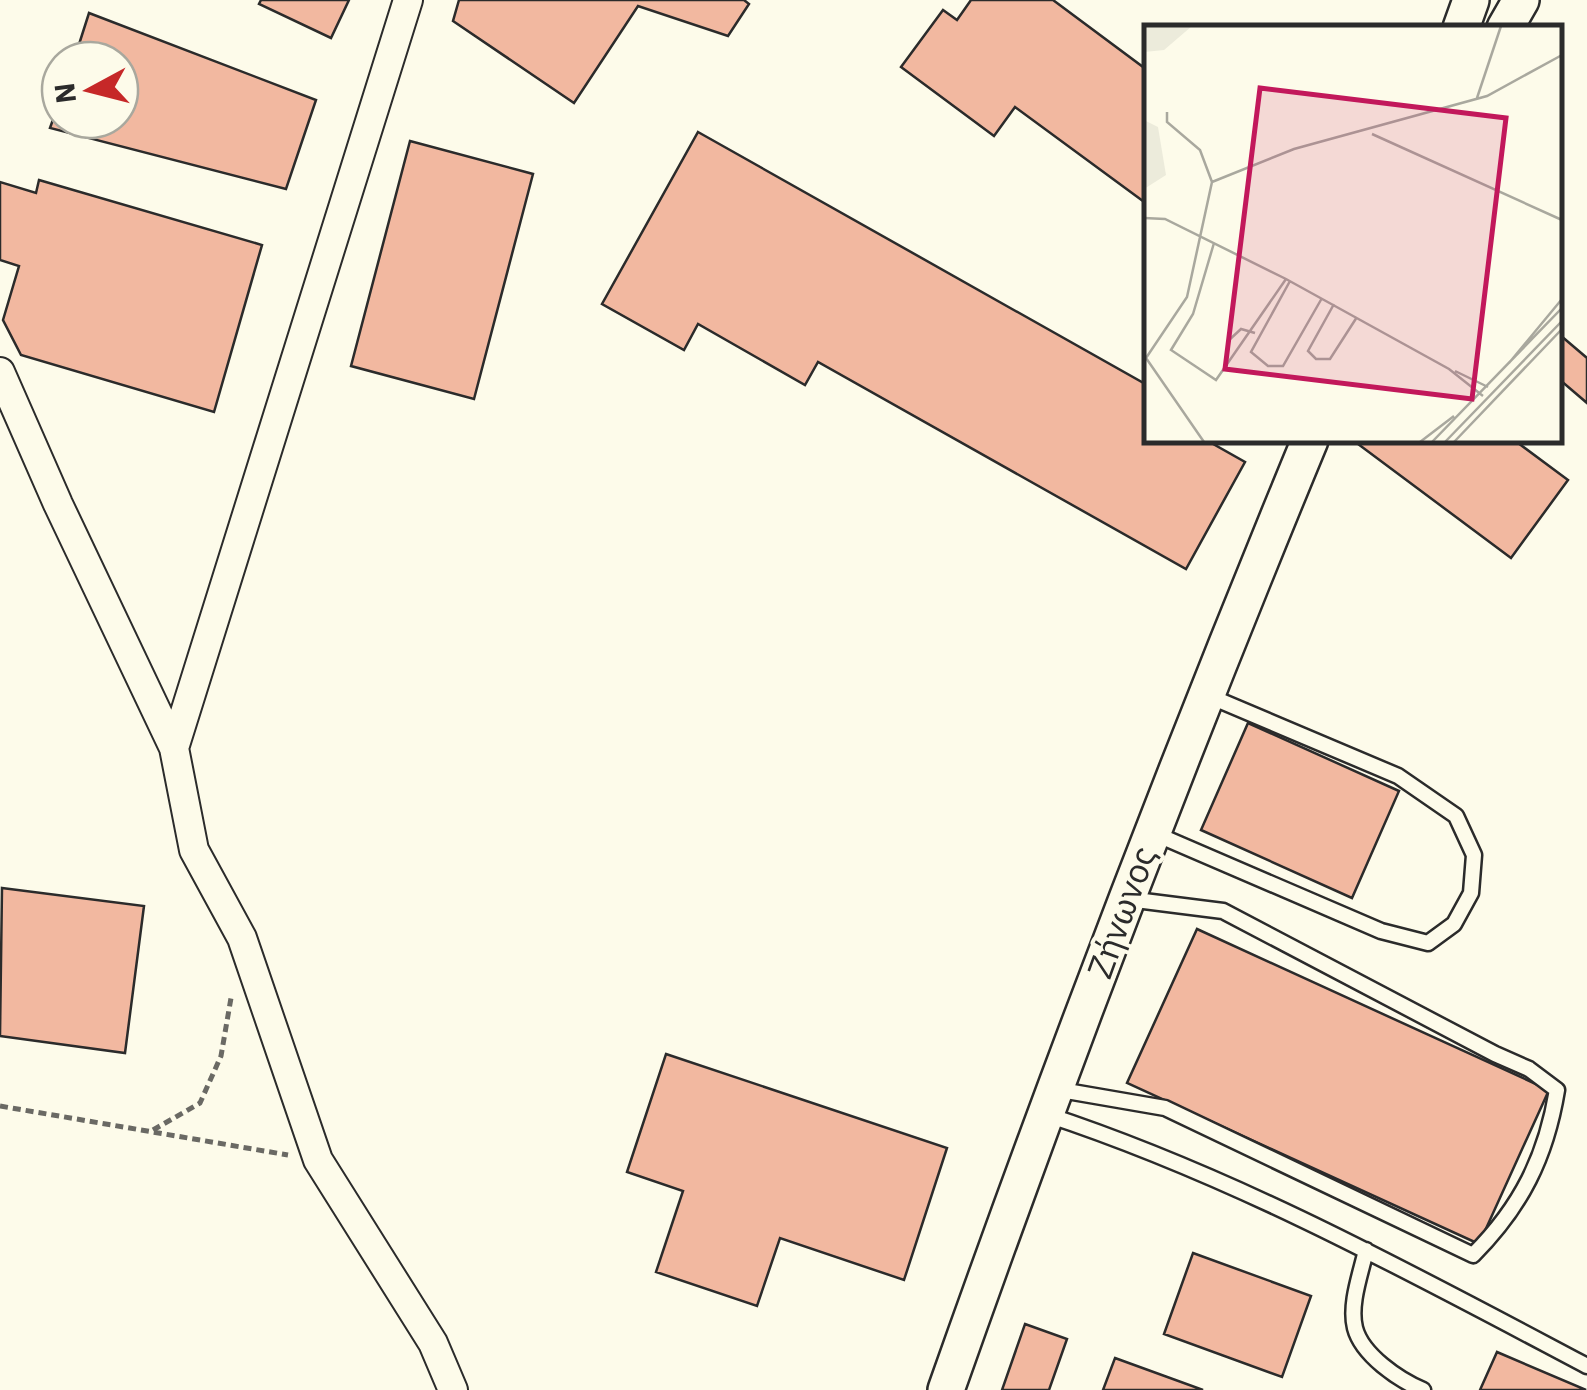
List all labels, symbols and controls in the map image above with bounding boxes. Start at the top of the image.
inset map [1144,25,1562,442]
north arrow [40,40,140,140]
text: N [45,81,84,105]
street label: Ζήνωνος [1076,840,1166,984]

